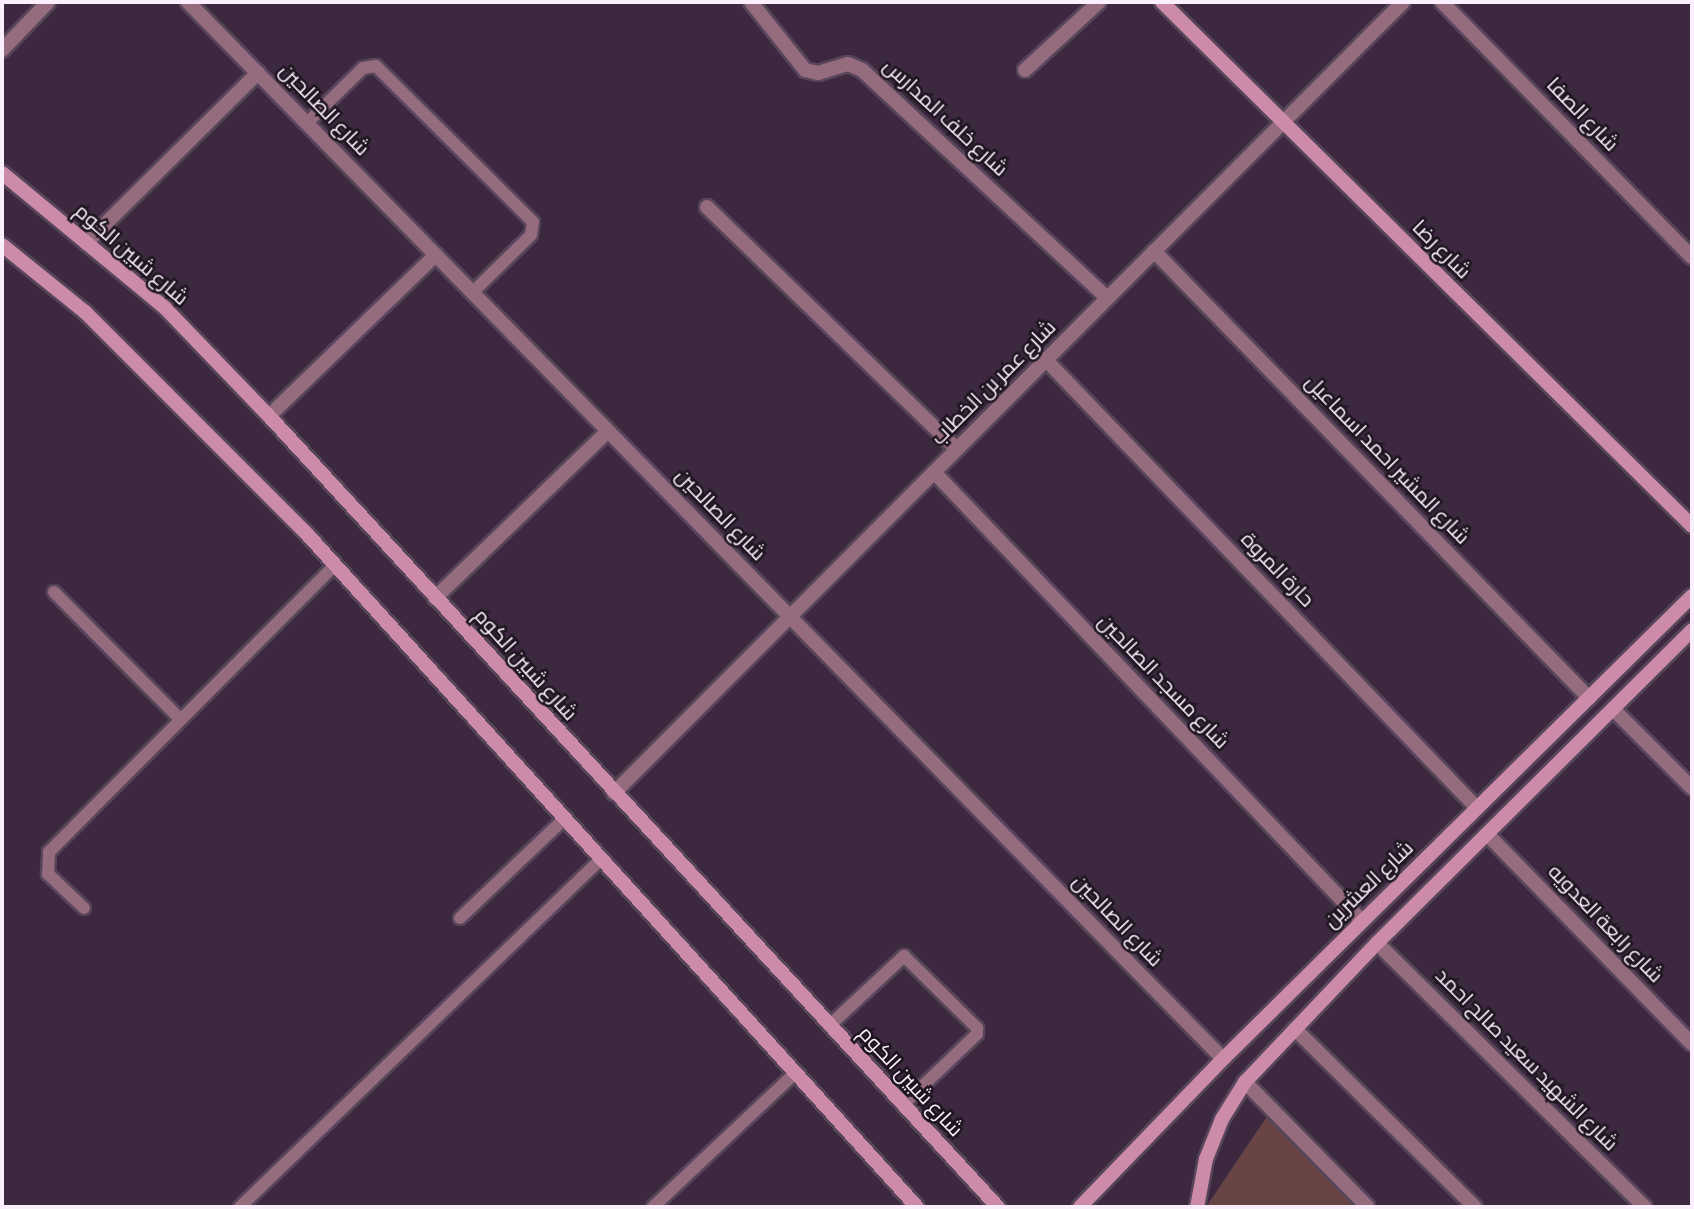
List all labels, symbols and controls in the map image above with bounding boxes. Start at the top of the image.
street label: شارع خلف المدارس [878,54,1012,182]
street label: شارع الصالحين [274,59,374,161]
street label: شارع الصفا [1541,73,1623,157]
street label: شارع شبين الكوم [69,199,193,311]
street label: شارع رضا [1406,215,1476,285]
street label: شارع عمر بن الخطاب [926,315,1062,451]
street label: شارع المشير احمد اسماعيل [1299,370,1475,550]
street label: شارع الصالحين [670,464,770,566]
street label: حارة المروة [1235,527,1319,613]
street label: شارع شبين الكوم [468,604,582,726]
street label: شارع مسجد الصالحين [1092,609,1234,755]
street label: شارع العشرين [1319,836,1419,934]
street label: شارع رابعة العدويه [1542,860,1668,988]
street label: شارع الصالحين [1067,870,1167,972]
street label: شارع الشهيد سعيد صالح احمد [1429,963,1623,1157]
street label: شارع شبين الكوم [852,1021,968,1143]

